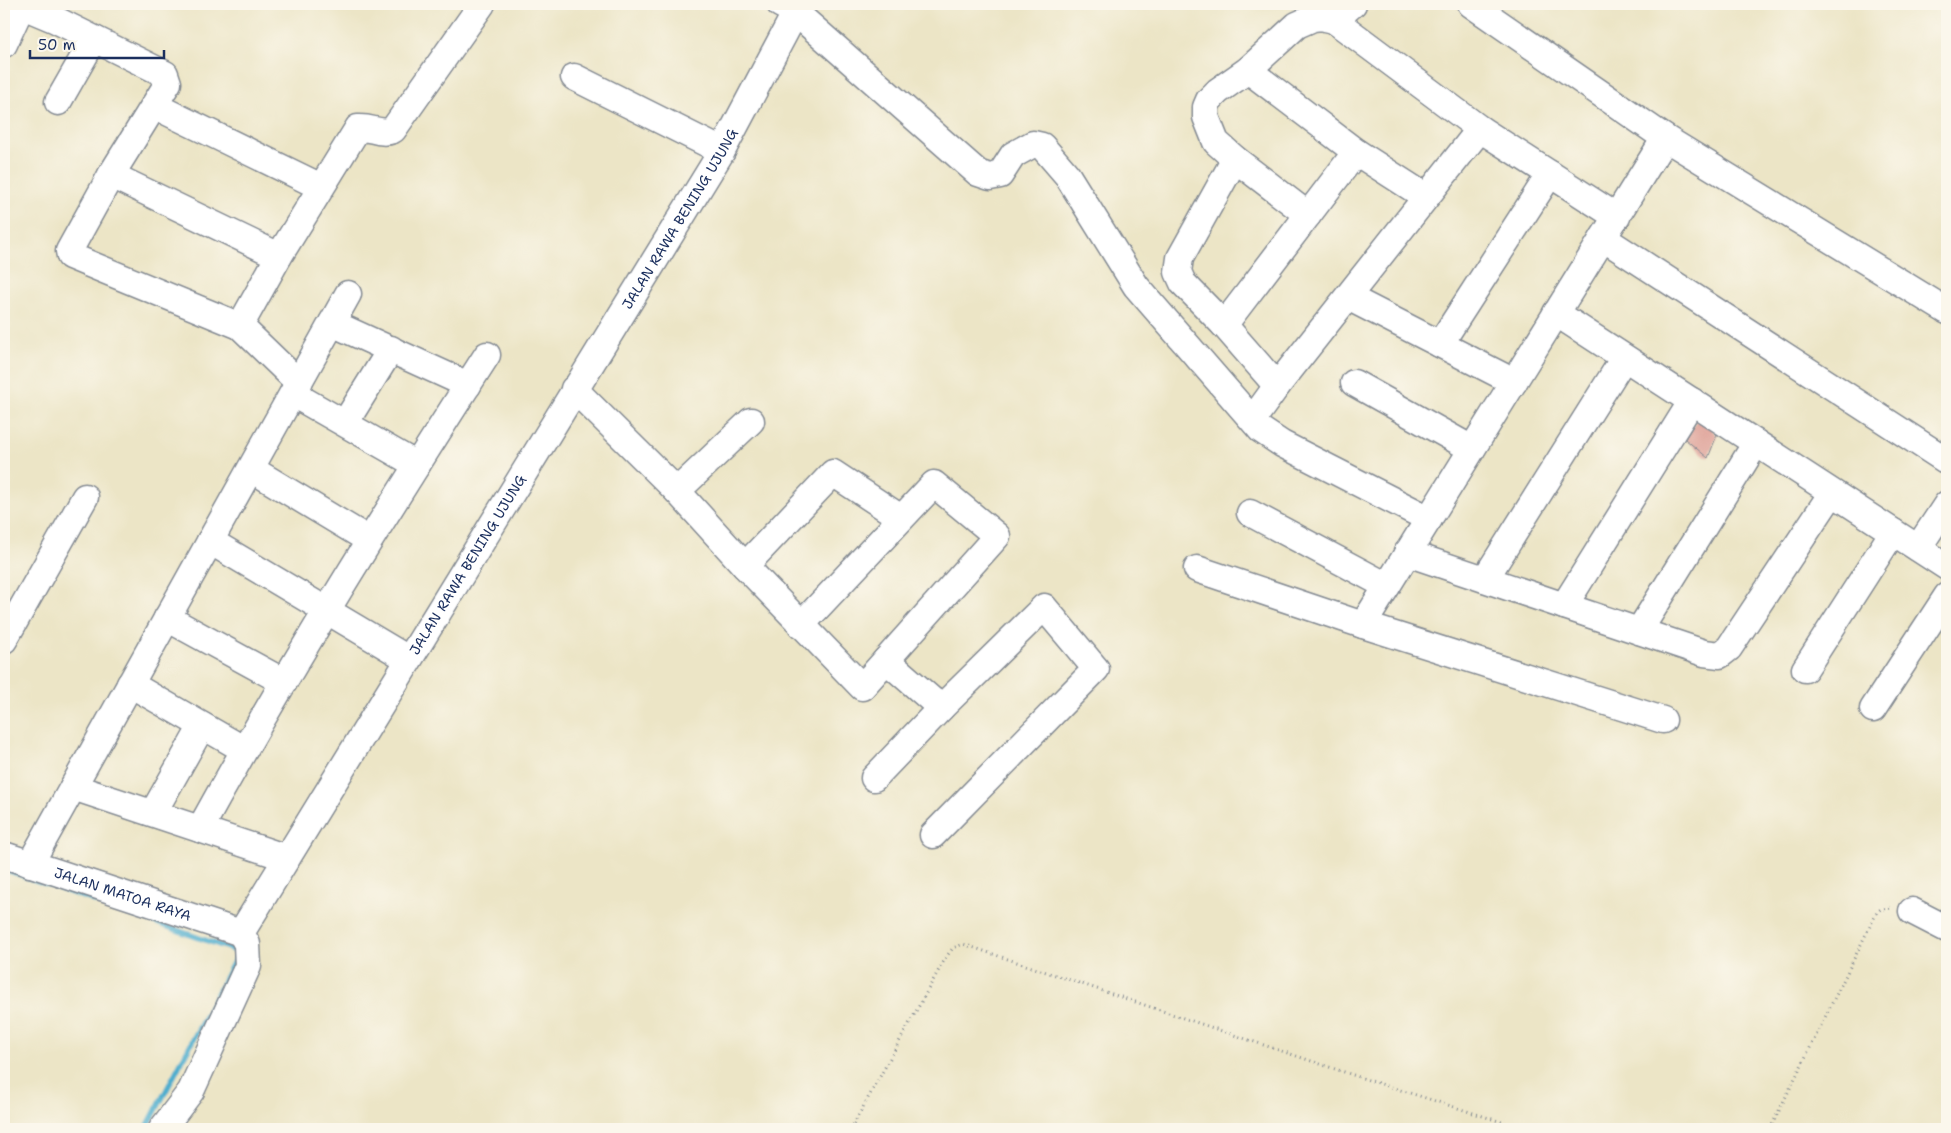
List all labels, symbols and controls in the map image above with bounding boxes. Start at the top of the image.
scale bar [30,28,164,60]
text: 50 m [38,35,76,55]
street label: JALAN RAWA BENING UJUNG [618,125,742,312]
street label: JALAN RAWA BENING UJUNG [405,471,530,658]
street label: JALAN MATOA RAYA [52,863,194,925]

